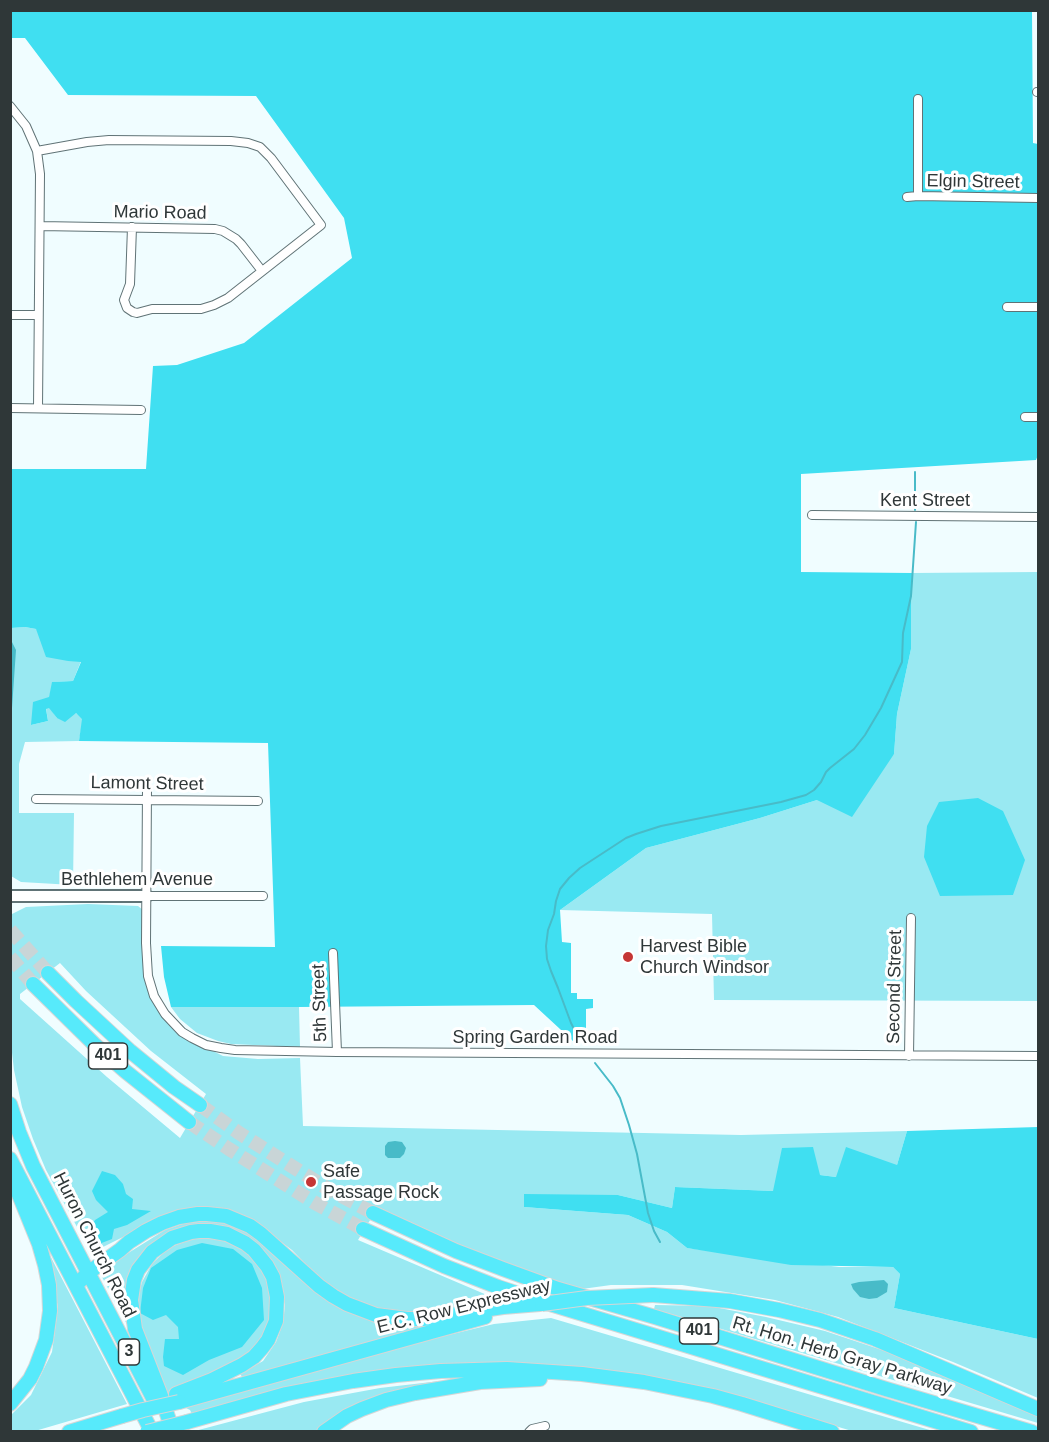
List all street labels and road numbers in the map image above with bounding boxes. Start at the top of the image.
street label: Elgin Street [926,170,1020,194]
street label: Mario Road [113,201,207,225]
street label: Kent Street [880,490,970,512]
street label: Lamont Street [90,772,204,796]
street label: Bethlehem Avenue [61,869,213,891]
street label: Second Street [883,930,907,1044]
street label: 5th Street [308,964,332,1042]
street label: Spring Garden Road [452,1027,618,1049]
road number: 401 [88,1043,128,1069]
street label: Huron Church Road [48,1169,140,1321]
street label: E.C. Row Expressway [375,1275,553,1339]
street label: Rt. Hon. Herb Gray Parkway [730,1312,954,1400]
road number: 401 [680,1318,718,1344]
road number: 3 [118,1339,140,1365]

